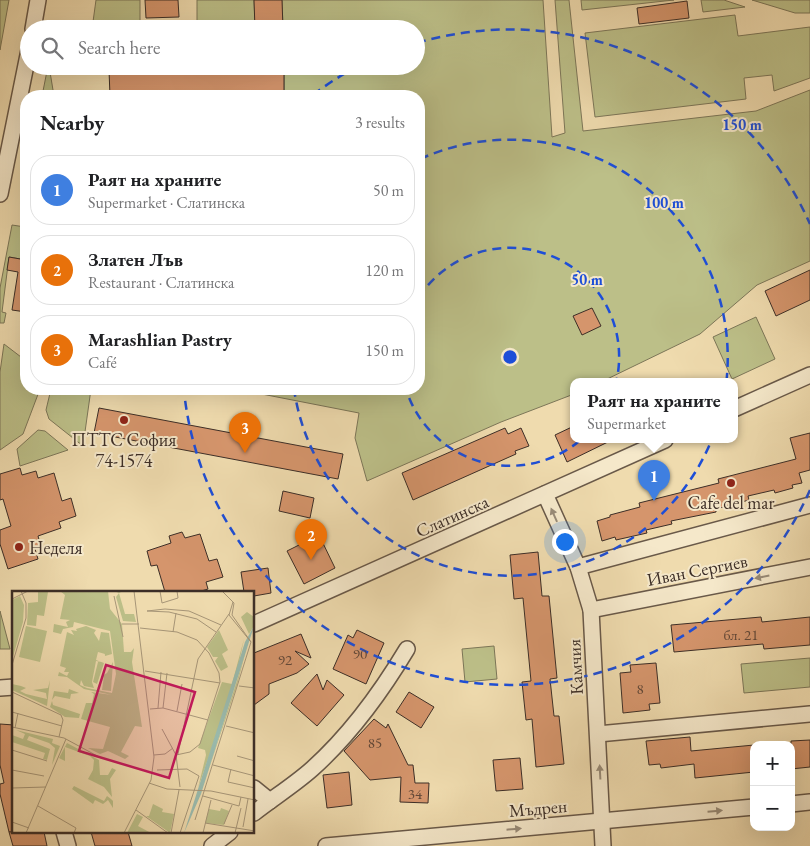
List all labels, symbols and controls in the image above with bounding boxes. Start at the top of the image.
search box [20,20,425,75]
icon: search [38,34,66,62]
text: Search here [78,35,160,60]
text: Nearby [40,109,104,136]
text: 3 results [355,112,405,133]
text: 150 m [722,115,762,134]
text: Раят на храните [88,167,221,192]
text: 1 [53,180,61,201]
text: 50 m [373,180,404,201]
text: Supermarket · Слатинска [88,192,245,213]
text: 100 m [644,193,684,212]
text: Златен Лъв [88,247,183,272]
text: 2 [53,260,61,281]
text: 120 m [365,260,404,281]
text: 50 m [571,270,603,289]
text: Restaurant · Слатинска [88,272,234,293]
text: Marashlian Pastry [88,327,232,352]
text: 3 [53,340,61,361]
text: 150 m [365,340,404,361]
centre of rings [501,348,519,366]
text: Café [88,352,117,373]
popup [570,378,738,443]
text: Раят на храните [587,388,721,413]
pin: 3 [229,412,261,453]
text: Supermarket [587,413,666,434]
marker: ПТТС София 74-1574 [118,414,130,426]
place label: ПТТС София 74-1574 [72,428,176,472]
pin: 1 [638,460,670,501]
marker: Cafe del mar [725,477,737,489]
street label: Слатинска [412,489,493,542]
place label: Cafe del mar [687,491,775,514]
one-way arrow [550,508,558,522]
pin: 2 [295,519,327,560]
your location [552,529,578,555]
place label: Неделя [29,536,83,559]
marker: Неделя [13,541,25,553]
street label: Иван Сергиев [645,549,750,591]
one-way arrow [754,573,770,581]
inset map [12,591,255,834]
house number: бл. 21 [724,625,758,644]
street label: Камчия [562,638,588,696]
house number: 90 [353,644,367,663]
house number: 92 [278,650,293,669]
house number: 8 [636,679,644,698]
house number: 85 [368,733,382,752]
map controls [750,741,795,831]
button: + [750,741,795,786]
one-way arrow [595,764,603,780]
house number: 34 [408,784,423,803]
button: − [750,786,795,831]
street label: Мъдрен [508,794,568,822]
one-way arrow [707,806,723,814]
one-way arrow [506,825,522,833]

